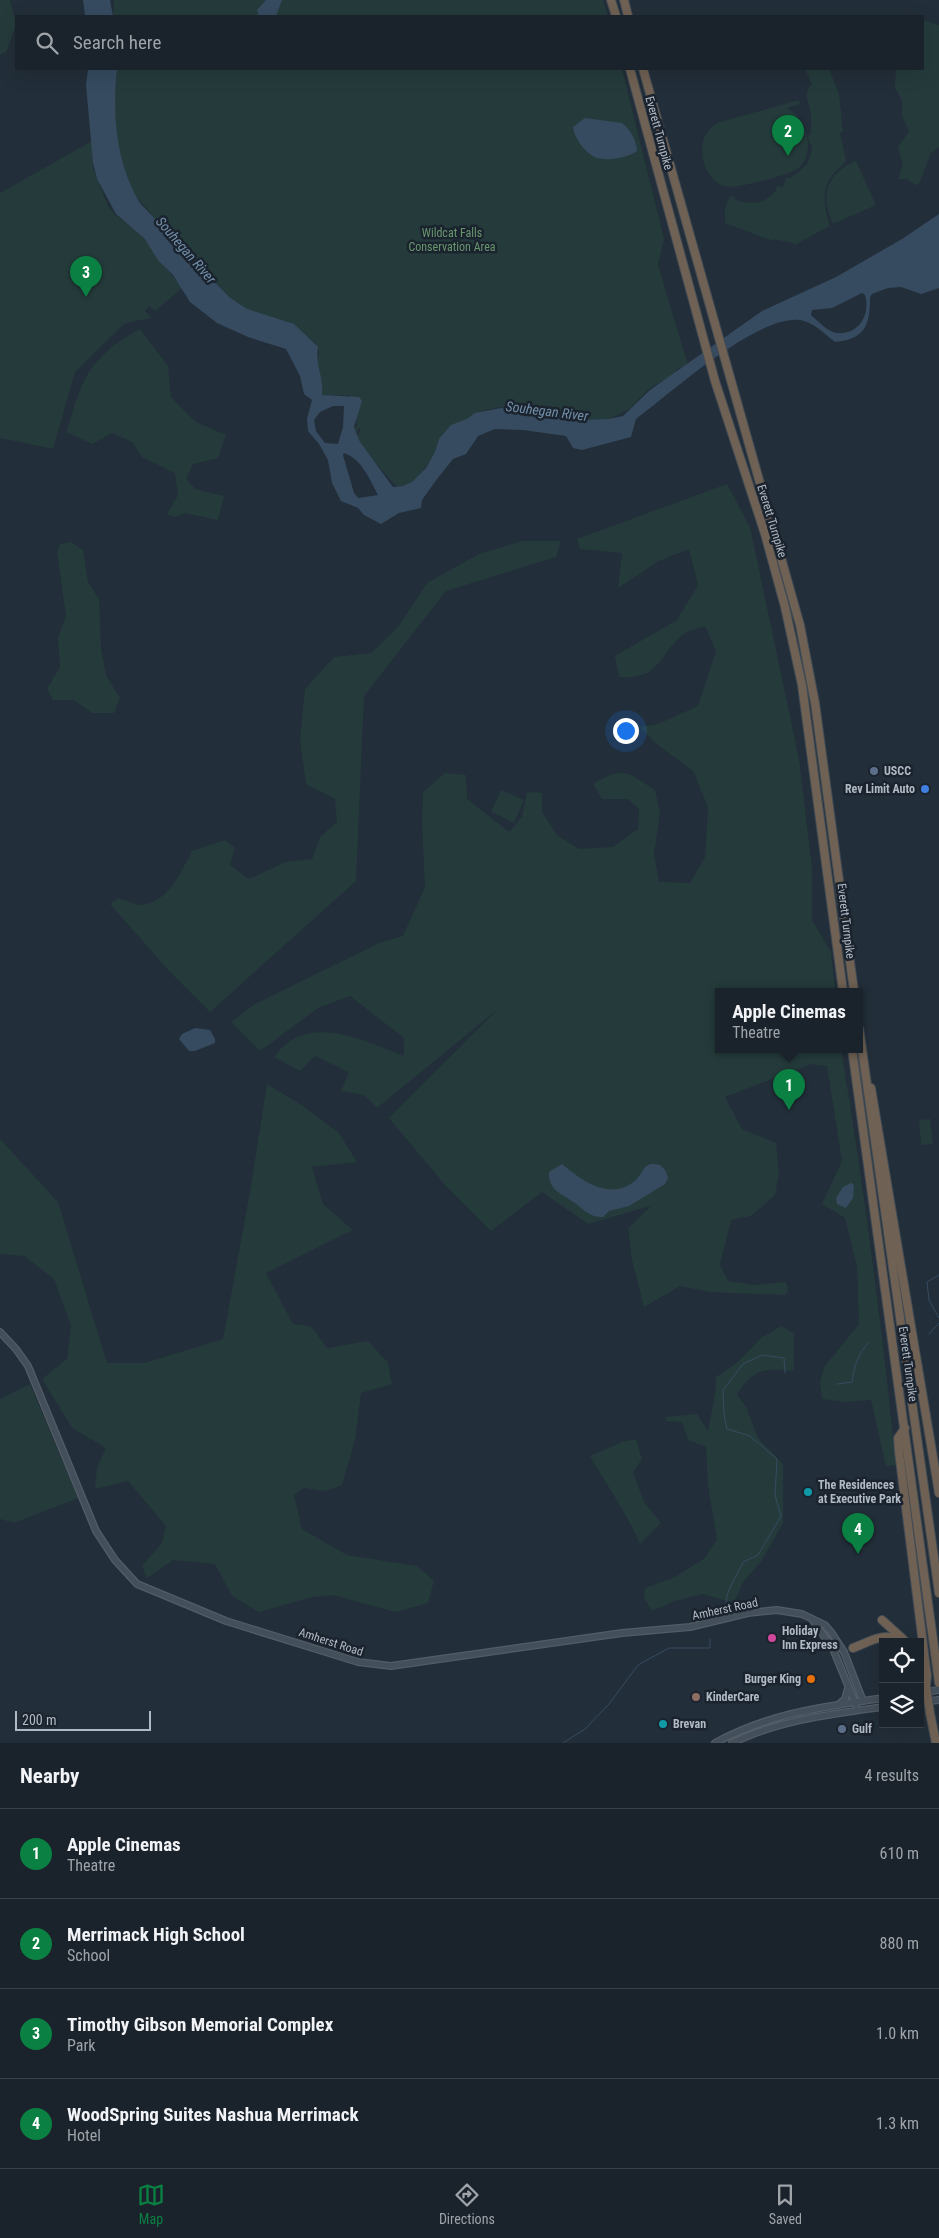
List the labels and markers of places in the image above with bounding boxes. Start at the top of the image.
pin: 2 [772,115,804,156]
pin: 3 [70,256,102,297]
place label: USCC [884,764,911,778]
marker: USCC [868,765,880,777]
place label: Rev Limit Auto [845,782,915,796]
marker: Rev Limit Auto [919,783,931,795]
pin: 1 [773,1069,805,1110]
place label: The Residences at Executive Park [818,1478,901,1506]
marker: The Residences at Executive Park [802,1486,814,1498]
pin: 4 [842,1513,874,1554]
place label: Holiday Inn Express [782,1624,838,1652]
marker: Holiday Inn Express [766,1632,778,1644]
place label: Burger King [744,1672,801,1686]
marker: Burger King [805,1673,817,1685]
place label: KinderCare [706,1690,760,1704]
marker: KinderCare [690,1691,702,1703]
place label: Brevan [673,1717,706,1731]
marker: Brevan [657,1718,669,1730]
place label: Gulf [852,1722,872,1736]
marker: Gulf [836,1723,848,1735]

